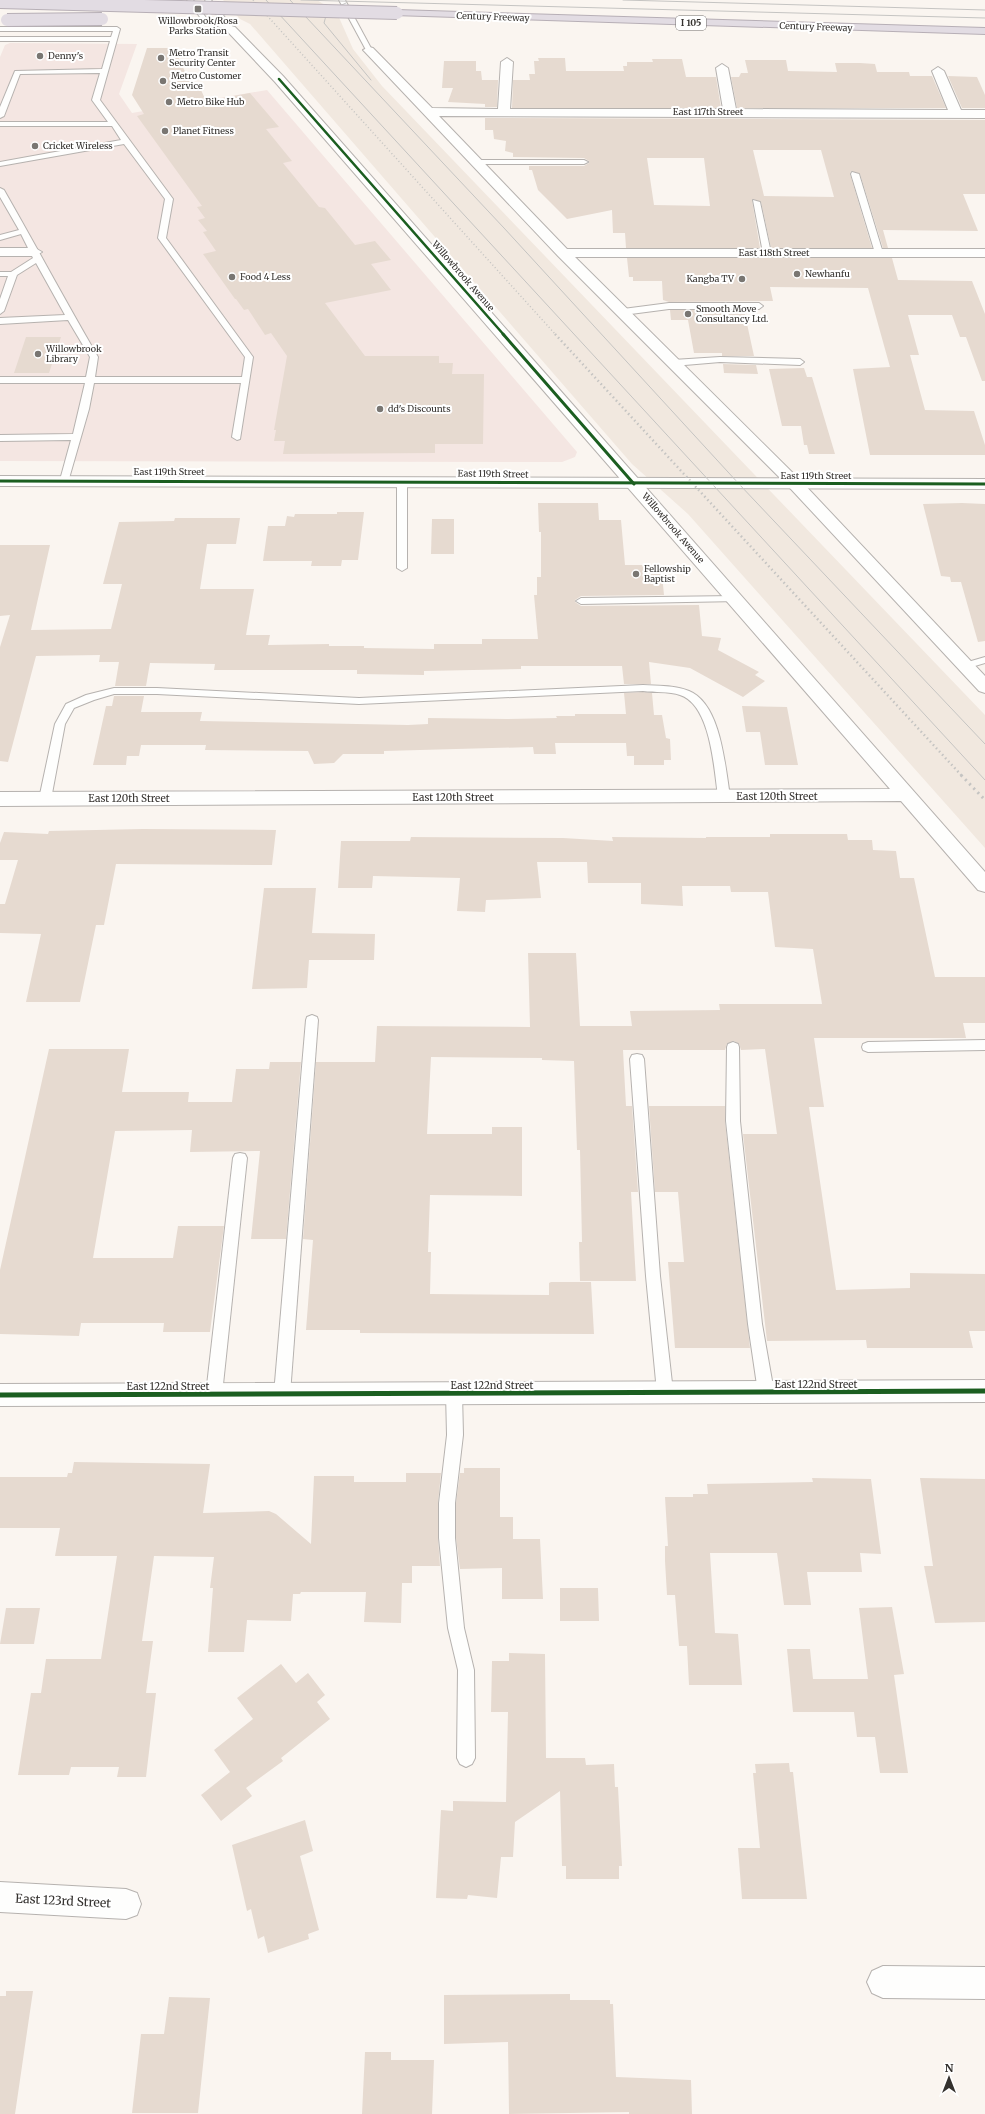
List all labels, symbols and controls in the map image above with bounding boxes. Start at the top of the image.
marker: Willowbrook/Rosa Parks Station [193,4,203,14]
street label: Century Freeway [456,10,531,23]
place label: Willowbrook/Rosa Parks Station [157,15,238,36]
road number: I 105 [676,16,706,30]
street label: Century Freeway [779,20,854,33]
place label: Metro Transit Security Center [169,47,236,68]
place label: Denny's [48,50,84,61]
marker: Denny's [35,51,45,61]
marker: Metro Transit Security Center [156,53,166,63]
place label: Metro Customer Service [171,70,241,91]
marker: Metro Customer Service [158,76,168,86]
place label: Metro Bike Hub [177,96,245,107]
marker: Metro Bike Hub [164,97,174,107]
street label: East 117th Street [673,106,744,117]
place label: Planet Fitness [173,125,235,136]
marker: Planet Fitness [160,126,170,136]
place label: Cricket Wireless [43,140,113,151]
marker: Cricket Wireless [30,141,40,151]
street label: Willowbrook Avenue [429,238,497,313]
street label: East 118th Street [738,247,810,258]
place label: Newhanfu [805,268,850,279]
marker: Newhanfu [792,269,802,279]
place label: Food 4 Less [240,271,291,282]
marker: Food 4 Less [227,272,237,282]
place label: Kangba TV [686,273,735,284]
marker: Kangba TV [737,274,747,284]
place label: Smooth Move Consultancy Ltd. [696,303,768,324]
marker: Smooth Move Consultancy Ltd. [683,309,693,319]
place label: Willowbrook Library [45,343,102,364]
marker: Willowbrook Library [33,349,43,359]
place label: dd's Discounts [388,403,451,414]
marker: dd's Discounts [375,404,385,414]
street label: East 119th Street [133,466,205,477]
street label: East 119th Street [457,467,529,480]
street label: East 119th Street [780,470,852,481]
street label: Willowbrook Avenue [639,490,707,565]
place label: Fellowship Baptist [644,563,691,584]
marker: Fellowship Baptist [631,569,641,579]
street label: East 120th Street [736,790,818,803]
street label: East 120th Street [412,791,494,804]
street label: East 120th Street [88,792,170,805]
street label: East 122nd Street [775,1378,858,1391]
street label: East 122nd Street [451,1379,534,1392]
street label: East 122nd Street [127,1380,210,1393]
street label: East 123rd Street [15,1891,112,1911]
north arrow [929,2058,969,2098]
text: N [945,2061,954,2075]

